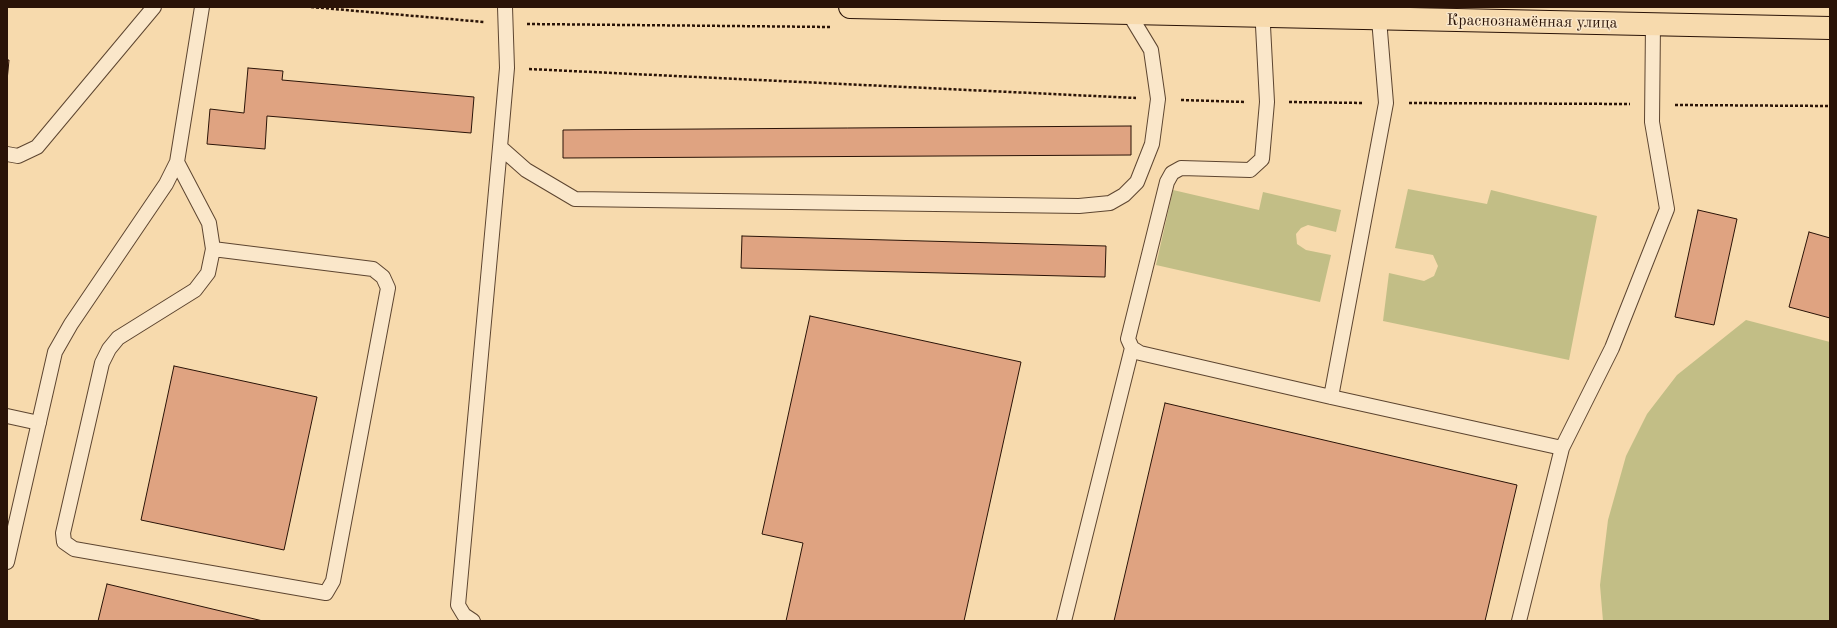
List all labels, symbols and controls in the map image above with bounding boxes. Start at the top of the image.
street label: Краснознамённая улица [1446,11,1618,33]

